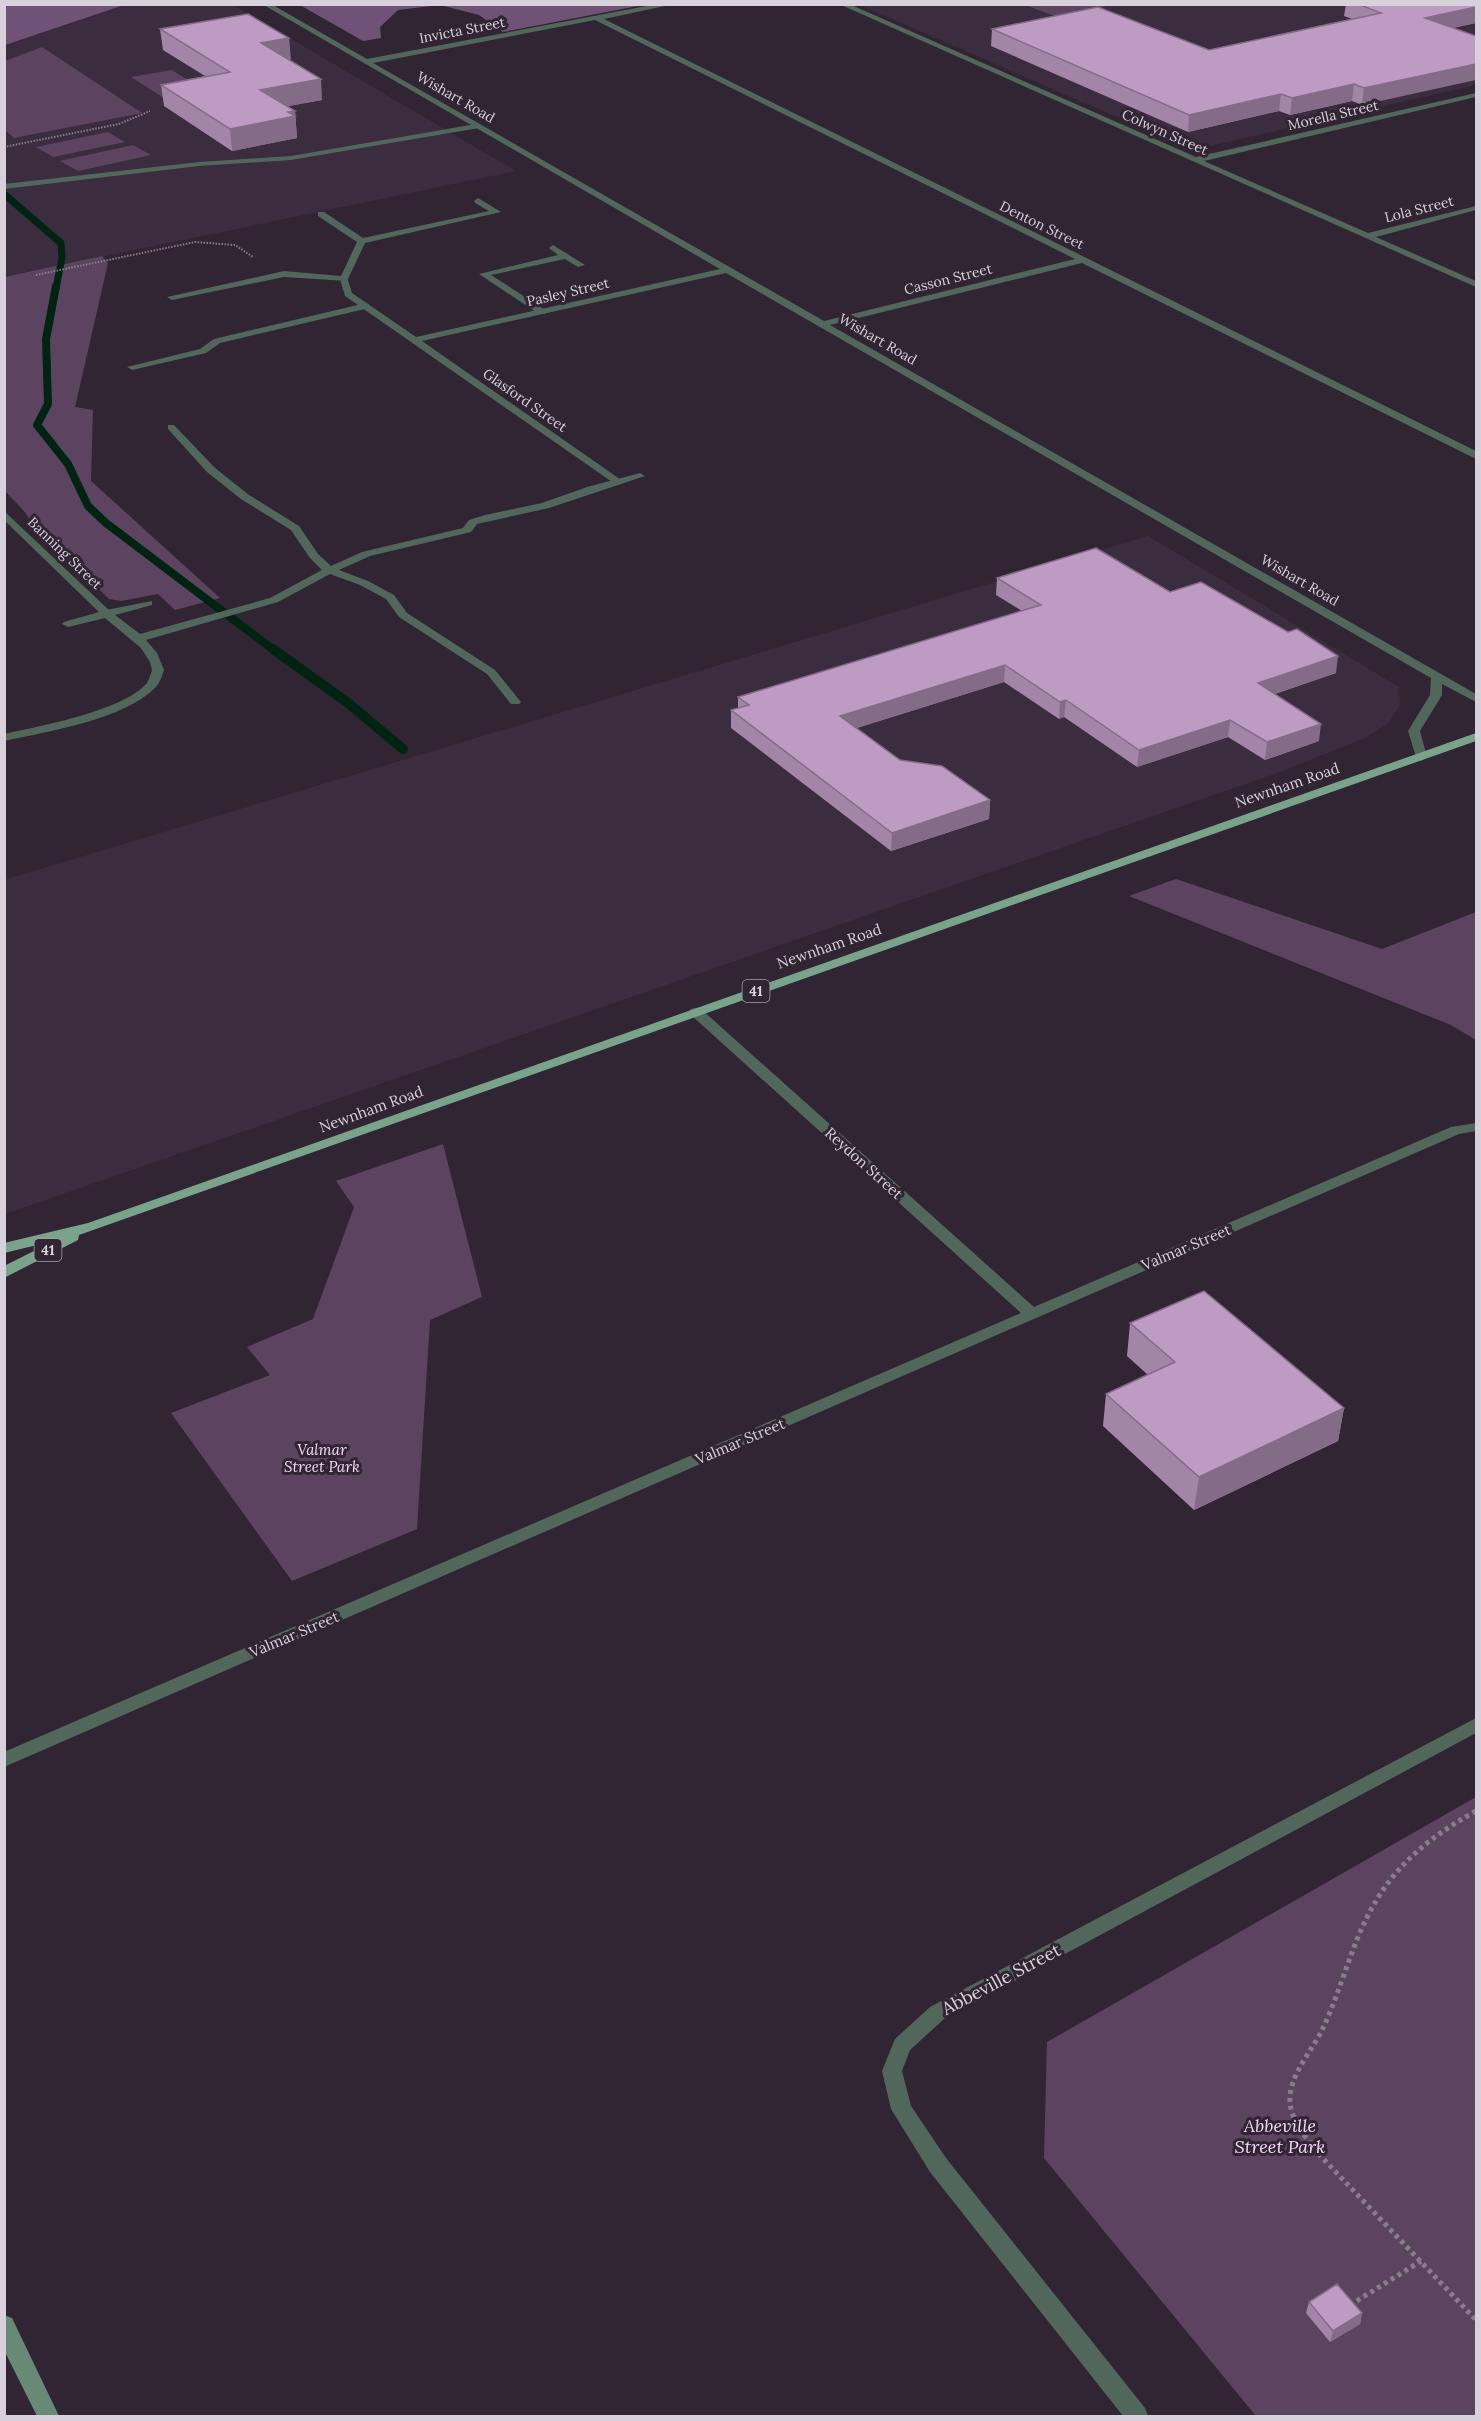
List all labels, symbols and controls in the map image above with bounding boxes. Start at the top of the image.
street label: Invicta Street [417,13,507,47]
street label: Wishart Road [414,67,498,127]
street label: Morella Street [1286,96,1381,134]
street label: Colwyn Street [1119,105,1211,159]
street label: Lola Street [1383,192,1456,226]
street label: Denton Street [997,197,1088,253]
street label: Casson Street [902,259,994,299]
street label: Pasley Street [525,274,612,310]
street label: Wishart Road [836,309,920,369]
street label: Glasford Street [479,364,571,436]
street label: Banning Street [24,513,106,593]
street label: Wishart Road [1258,550,1342,610]
street label: Newnham Road [1232,758,1342,812]
street label: Newnham Road [774,919,884,973]
road number: 41 [742,980,770,1002]
street label: Newnham Road [316,1081,426,1137]
street label: Reydon Street [821,1123,907,1203]
street label: Valmar Street [1137,1220,1234,1275]
road number: 41 [34,1239,62,1261]
street label: Valmar Street [691,1414,788,1469]
park label: Valmar Street Park [284,1440,360,1476]
street label: Valmar Street [245,1607,342,1662]
street label: Abbeville Street [937,1938,1064,2020]
park label: Abbeville Street Park [1235,2114,1325,2158]

